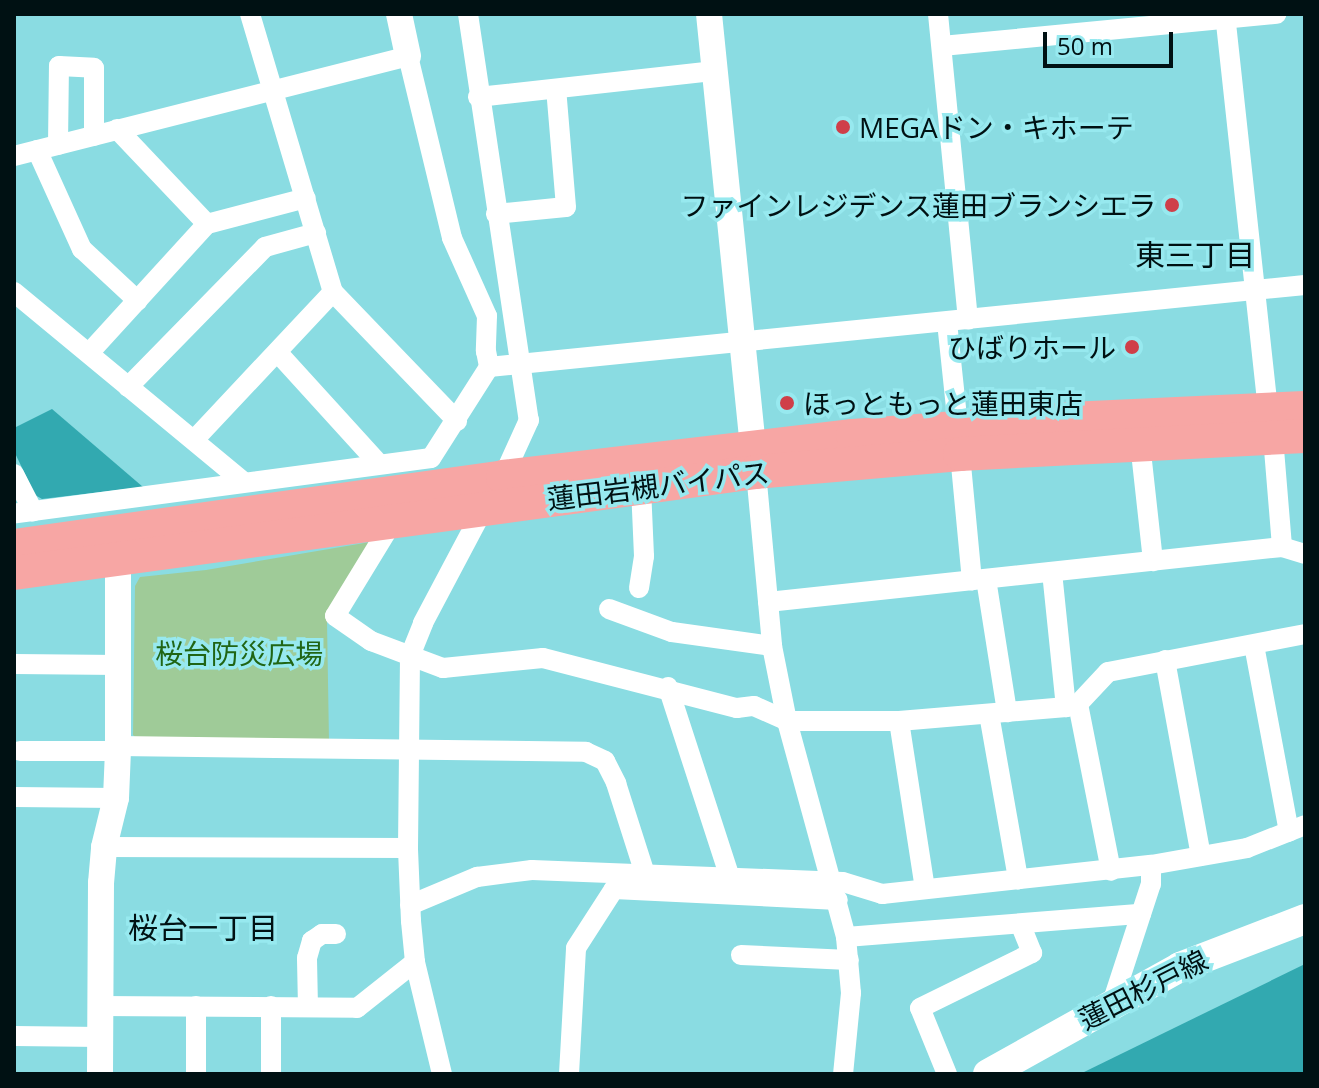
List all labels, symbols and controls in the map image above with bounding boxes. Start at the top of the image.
scale bar [1047,16,1177,66]
text: 50 m [1057,29,1113,62]
place label: MEGAドン・キホーテ [859,110,1134,144]
marker: MEGAドン・キホーテ [834,118,852,136]
place label: ファインレジデンス蓮田ブランシエラ [680,188,1156,222]
marker: ファインレジデンス蓮田ブランシエラ [1163,196,1181,214]
district label: 東三丁目 [1135,237,1255,273]
place label: ひばりホール [948,330,1116,364]
marker: ひばりホール [1123,338,1141,356]
place label: ほっともっと蓮田東店 [803,386,1083,420]
marker: ほっともっと蓮田東店 [778,394,796,412]
street label: 蓮田岩槻バイパス [545,455,771,515]
park label: 桜台防災広場 [155,636,323,670]
district label: 桜台一丁目 [128,910,278,946]
street label: 蓮田杉戸線 [1073,942,1213,1036]

